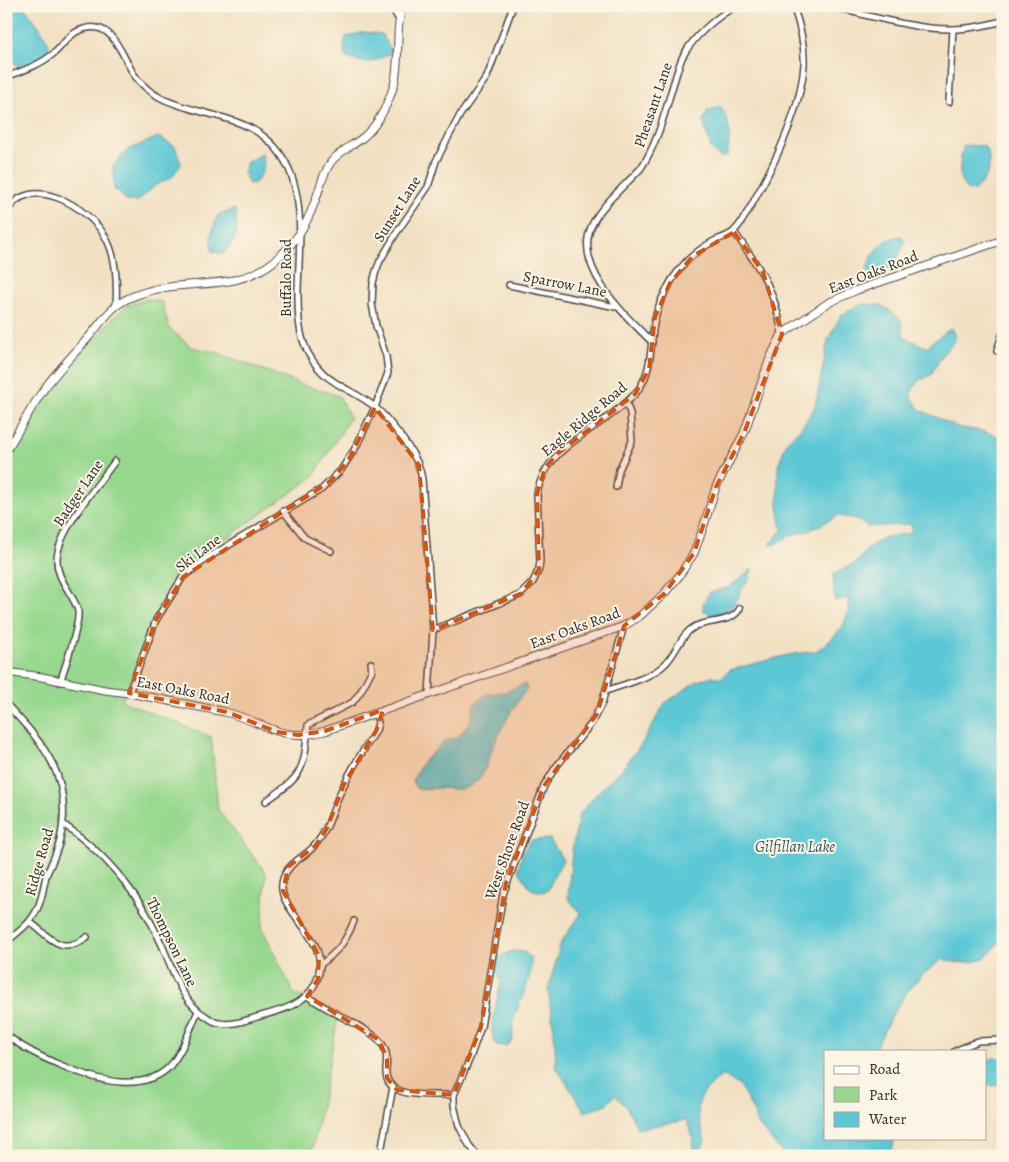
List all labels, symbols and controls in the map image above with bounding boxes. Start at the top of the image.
street label: Pheasant Lane [629,60,677,150]
street label: Sunset Lane [369,172,425,246]
street label: Buffalo Road [276,238,296,317]
street label: East Oaks Road [825,245,922,298]
street label: Sparrow Lane [522,266,609,302]
street label: Eagle Ridge Road [537,377,632,461]
street label: Badger Lane [48,455,108,530]
street label: Ski Lane [171,529,225,577]
street label: East Oaks Road [527,602,624,654]
street label: East Oaks Road [135,671,232,709]
street label: West Shore Road [480,797,534,903]
street label: Ridge Road [20,825,58,898]
water label: Gilfillan Lake [755,836,835,858]
street label: Thompson Lane [142,894,202,990]
legend [824,1050,986,1140]
text: Road [869,1059,901,1079]
text: Park [869,1085,898,1105]
text: Water [868,1109,906,1129]

